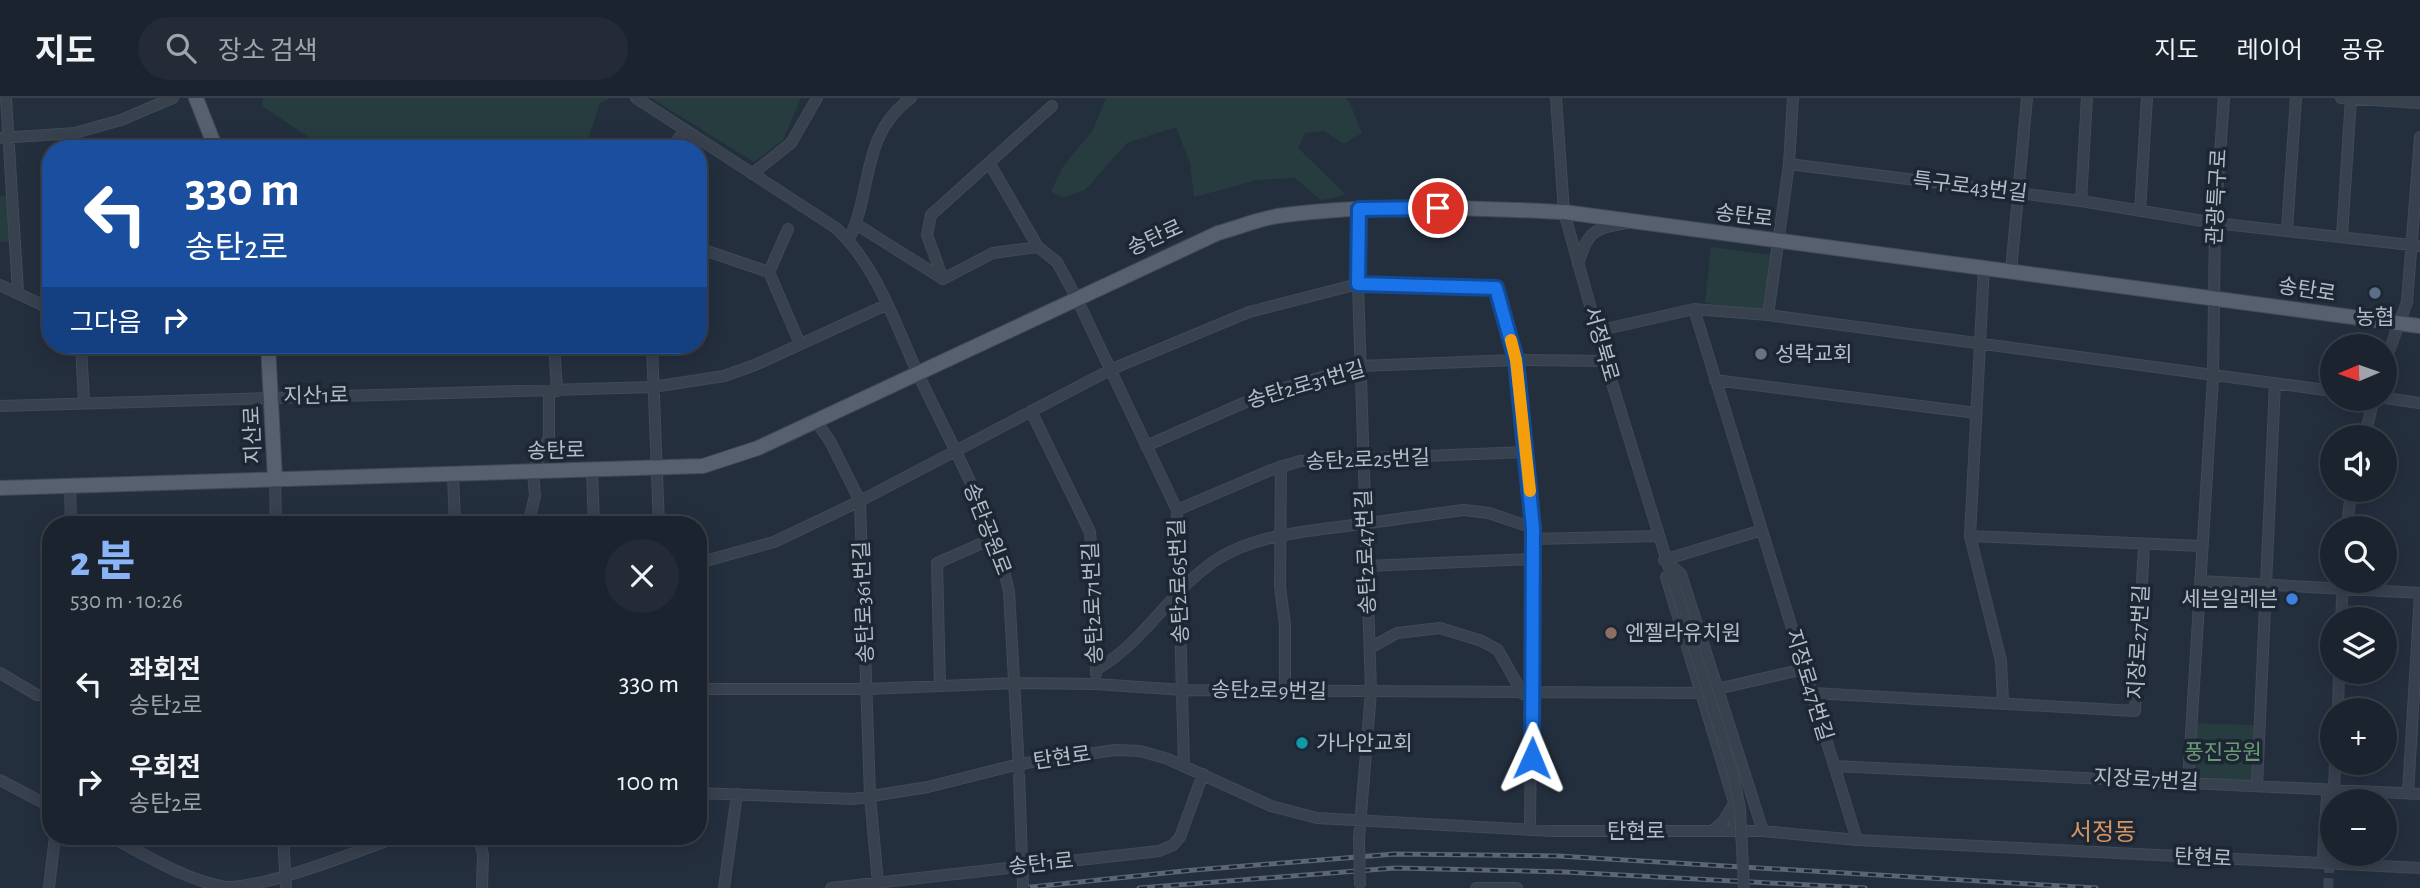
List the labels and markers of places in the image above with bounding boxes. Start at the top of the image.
pin [1408,178,1468,238]
marker: 농협 [2367,285,2383,301]
place label: 농협 [2356,306,2394,328]
place label: 성락교회 [1775,343,1852,365]
marker: 성락교회 [1753,346,1769,362]
place label: 세븐일레븐 [2181,588,2278,610]
marker: 세븐일레븐 [2284,591,2300,607]
place label: 엔젤라유치원 [1625,622,1741,644]
marker: 엔젤라유치원 [1603,625,1619,641]
place label: 가나안교회 [1316,732,1413,754]
marker: 가나안교회 [1294,735,1310,751]

